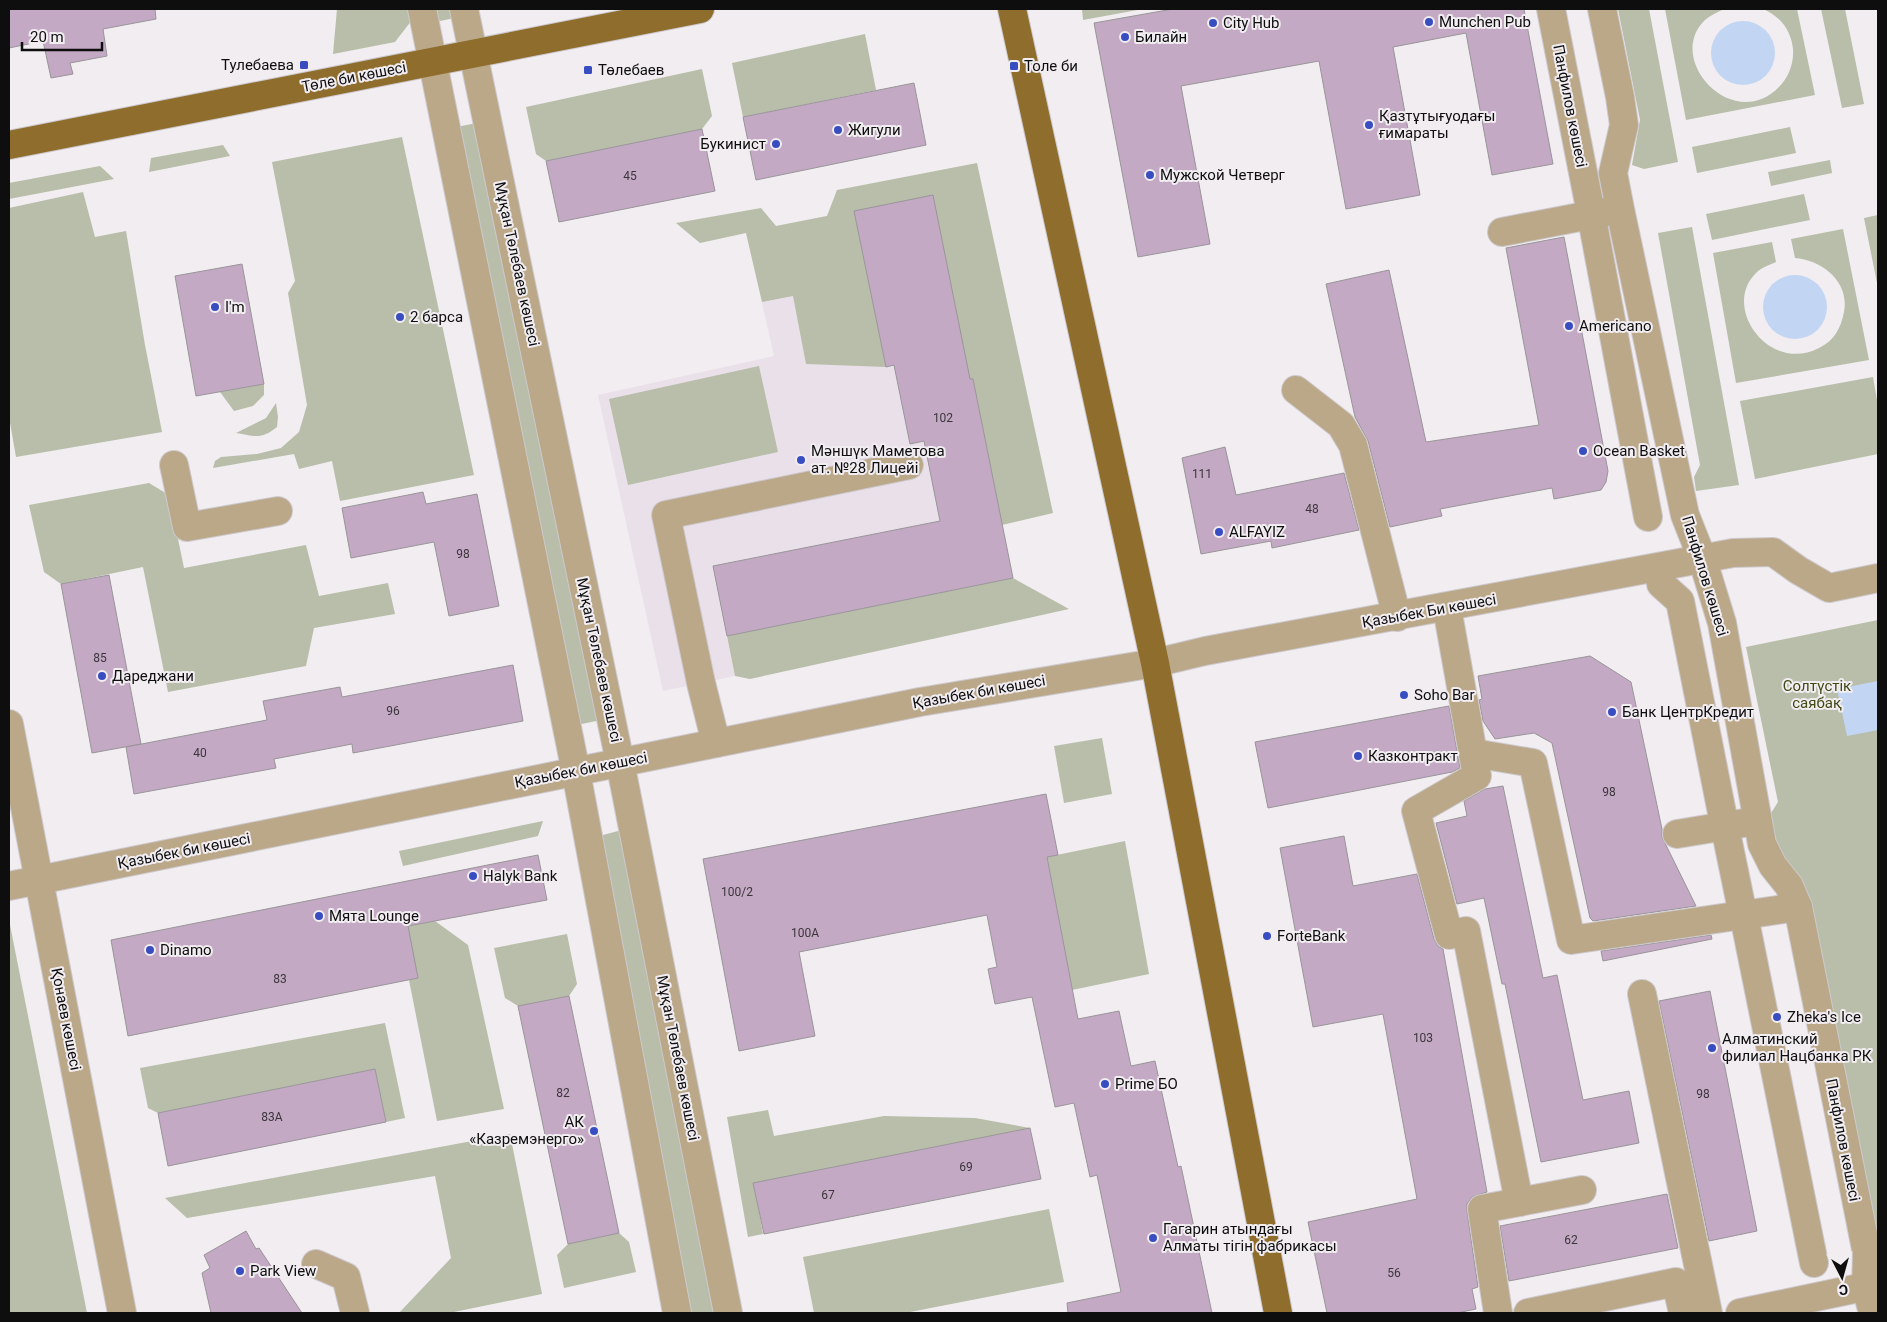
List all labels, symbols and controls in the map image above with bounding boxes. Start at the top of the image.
place label: Munchen Pub [1439,13,1531,31]
place label: City Hub [1223,14,1280,32]
marker: Munchen Pub [1423,16,1435,28]
marker: City Hub [1207,17,1219,29]
scale bar [22,20,102,52]
text: 20 m [30,28,64,46]
place label: Билайн [1135,28,1187,46]
marker: Билайн [1119,31,1131,43]
street label: Панфилов көшесі [1549,43,1591,169]
place label: Тулебаева [221,56,294,74]
place label: Толе би [1024,57,1078,75]
street label: Төле би көшесі [300,58,408,96]
marker: Тулебаева [298,59,310,71]
marker: Толе би [1008,60,1020,72]
place label: Төлебаев [598,61,664,79]
marker: Төлебаев [582,64,594,76]
place label: Қазтұтығуодағы ғимараты [1378,107,1495,142]
marker: Қазтұтығуодағы ғимараты [1363,119,1375,131]
place label: Жигули [848,121,901,139]
marker: Жигули [832,124,844,136]
place label: Букинист [700,135,766,153]
marker: Букинист [770,138,782,150]
place label: Мужской Четверг [1160,166,1286,184]
house number: 45 [623,169,637,183]
marker: Мужской Четверг [1144,169,1156,181]
street label: Мұқан Төлебаев көшесі [491,180,543,348]
place label: I'm [225,298,245,316]
marker: I'm [209,301,221,313]
place label: 2 барса [410,308,463,326]
marker: 2 барса [394,311,406,323]
place label: Americano [1579,317,1651,335]
marker: Americano [1563,320,1575,332]
house number: 102 [933,411,953,425]
place label: Мәншүк Маметова ат. №28 Лицейі [811,442,945,477]
place label: Ocean Basket [1593,442,1685,460]
marker: Ocean Basket [1577,445,1589,457]
marker: Мәншүк Маметова ат. №28 Лицейі [795,454,807,466]
house number: 111 [1192,467,1212,481]
house number: 48 [1305,502,1319,516]
street label: Панфилов көшесі [1678,514,1732,638]
place label: ALFAYIZ [1229,523,1285,541]
marker: ALFAYIZ [1213,526,1225,538]
house number: 98 [456,547,470,561]
street label: Мұқан Төлебаев көшесі [573,576,625,744]
street label: Қазыбек Би көшесі [1360,590,1498,632]
house number: 85 [93,651,107,665]
place label: Дареджани [112,667,194,685]
marker: Дареджани [96,670,108,682]
street label: Қазыбек би көшесі [911,671,1047,713]
park label: Солтүстік саябақ [1783,677,1851,712]
place label: Soho Bar [1414,686,1475,704]
marker: Soho Bar [1398,689,1410,701]
place label: Банк ЦентрКредит [1622,703,1754,721]
house number: 96 [386,704,400,718]
marker: Банк ЦентрКредит [1606,706,1618,718]
house number: 40 [193,746,207,760]
place label: Казконтракт [1368,747,1458,765]
street label: Қазыбек би көшесі [513,748,649,792]
marker: Казконтракт [1352,750,1364,762]
house number: 98 [1602,785,1616,799]
street label: Қазыбек би көшесі [116,829,252,873]
place label: Halyk Bank [483,867,558,885]
marker: Halyk Bank [467,870,479,882]
house number: 100/2 [721,885,753,899]
place label: Мята Lounge [329,907,419,925]
marker: Мята Lounge [313,910,325,922]
house number: 100А [791,926,819,940]
place label: ForteBank [1277,927,1346,945]
marker: ForteBank [1261,930,1273,942]
place label: Dinamo [160,941,212,959]
marker: Dinamo [144,944,156,956]
street label: Қонаев көшесі [47,966,85,1072]
house number: 83 [273,972,287,986]
street label: Мұқан Төлебаев көшесі [653,974,703,1142]
place label: Zheka's Ice [1787,1008,1861,1026]
marker: Zheka's Ice [1771,1011,1783,1023]
place label: Алматинский филиал Нацбанка РК [1722,1030,1872,1065]
house number: 103 [1413,1031,1433,1045]
marker: Алматинский филиал Нацбанка РК [1706,1042,1718,1054]
place label: Prime БО [1115,1075,1178,1093]
street label: Панфилов көшесі [1822,1077,1864,1203]
marker: Prime БО [1099,1078,1111,1090]
house number: 82 [556,1086,570,1100]
house number: 98 [1696,1087,1710,1101]
house number: 83А [261,1110,283,1124]
place label: АК «Казремэнерго» [469,1113,584,1148]
marker: АК «Казремэнерго» [588,1125,600,1137]
house number: 69 [959,1160,973,1174]
house number: 67 [821,1188,835,1202]
place label: Гагарин атындағы Алматы тігін фабрикасы [1163,1220,1337,1255]
marker: Гагарин атындағы Алматы тігін фабрикасы [1147,1232,1159,1244]
house number: 62 [1564,1233,1578,1247]
north arrow [1817,1252,1867,1302]
place label: Park View [250,1262,316,1280]
marker: Park View [234,1265,246,1277]
house number: 56 [1387,1266,1401,1280]
text: С [1838,1281,1849,1298]

